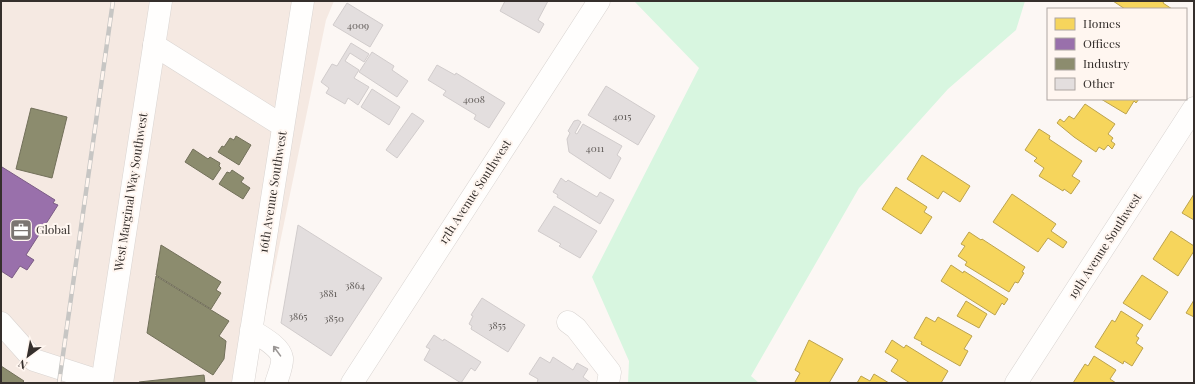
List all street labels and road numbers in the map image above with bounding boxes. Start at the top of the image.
street label: West Marginal Way Southwest [109,111,151,273]
street label: 16th Avenue Southwest [254,129,290,254]
street label: 17th Avenue Southwest [434,135,514,247]
street label: 19th Avenue Southwest [1064,189,1145,301]

